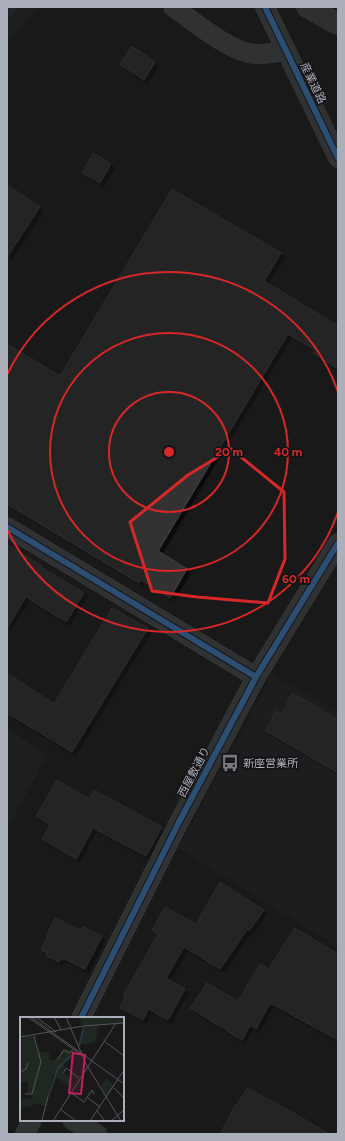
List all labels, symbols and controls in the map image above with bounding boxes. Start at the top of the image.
street label: 産業道路 [298,60,328,106]
centre of rings [162,445,176,459]
text: 20 m [215,445,243,459]
text: 40 m [274,445,302,459]
text: 60 m [282,572,310,586]
street label: 西屋敷通り [175,745,213,799]
bus stop icon: 新座営業所 [220,753,240,773]
place label: 新座営業所 [243,757,299,770]
inset map [20,1017,124,1121]

